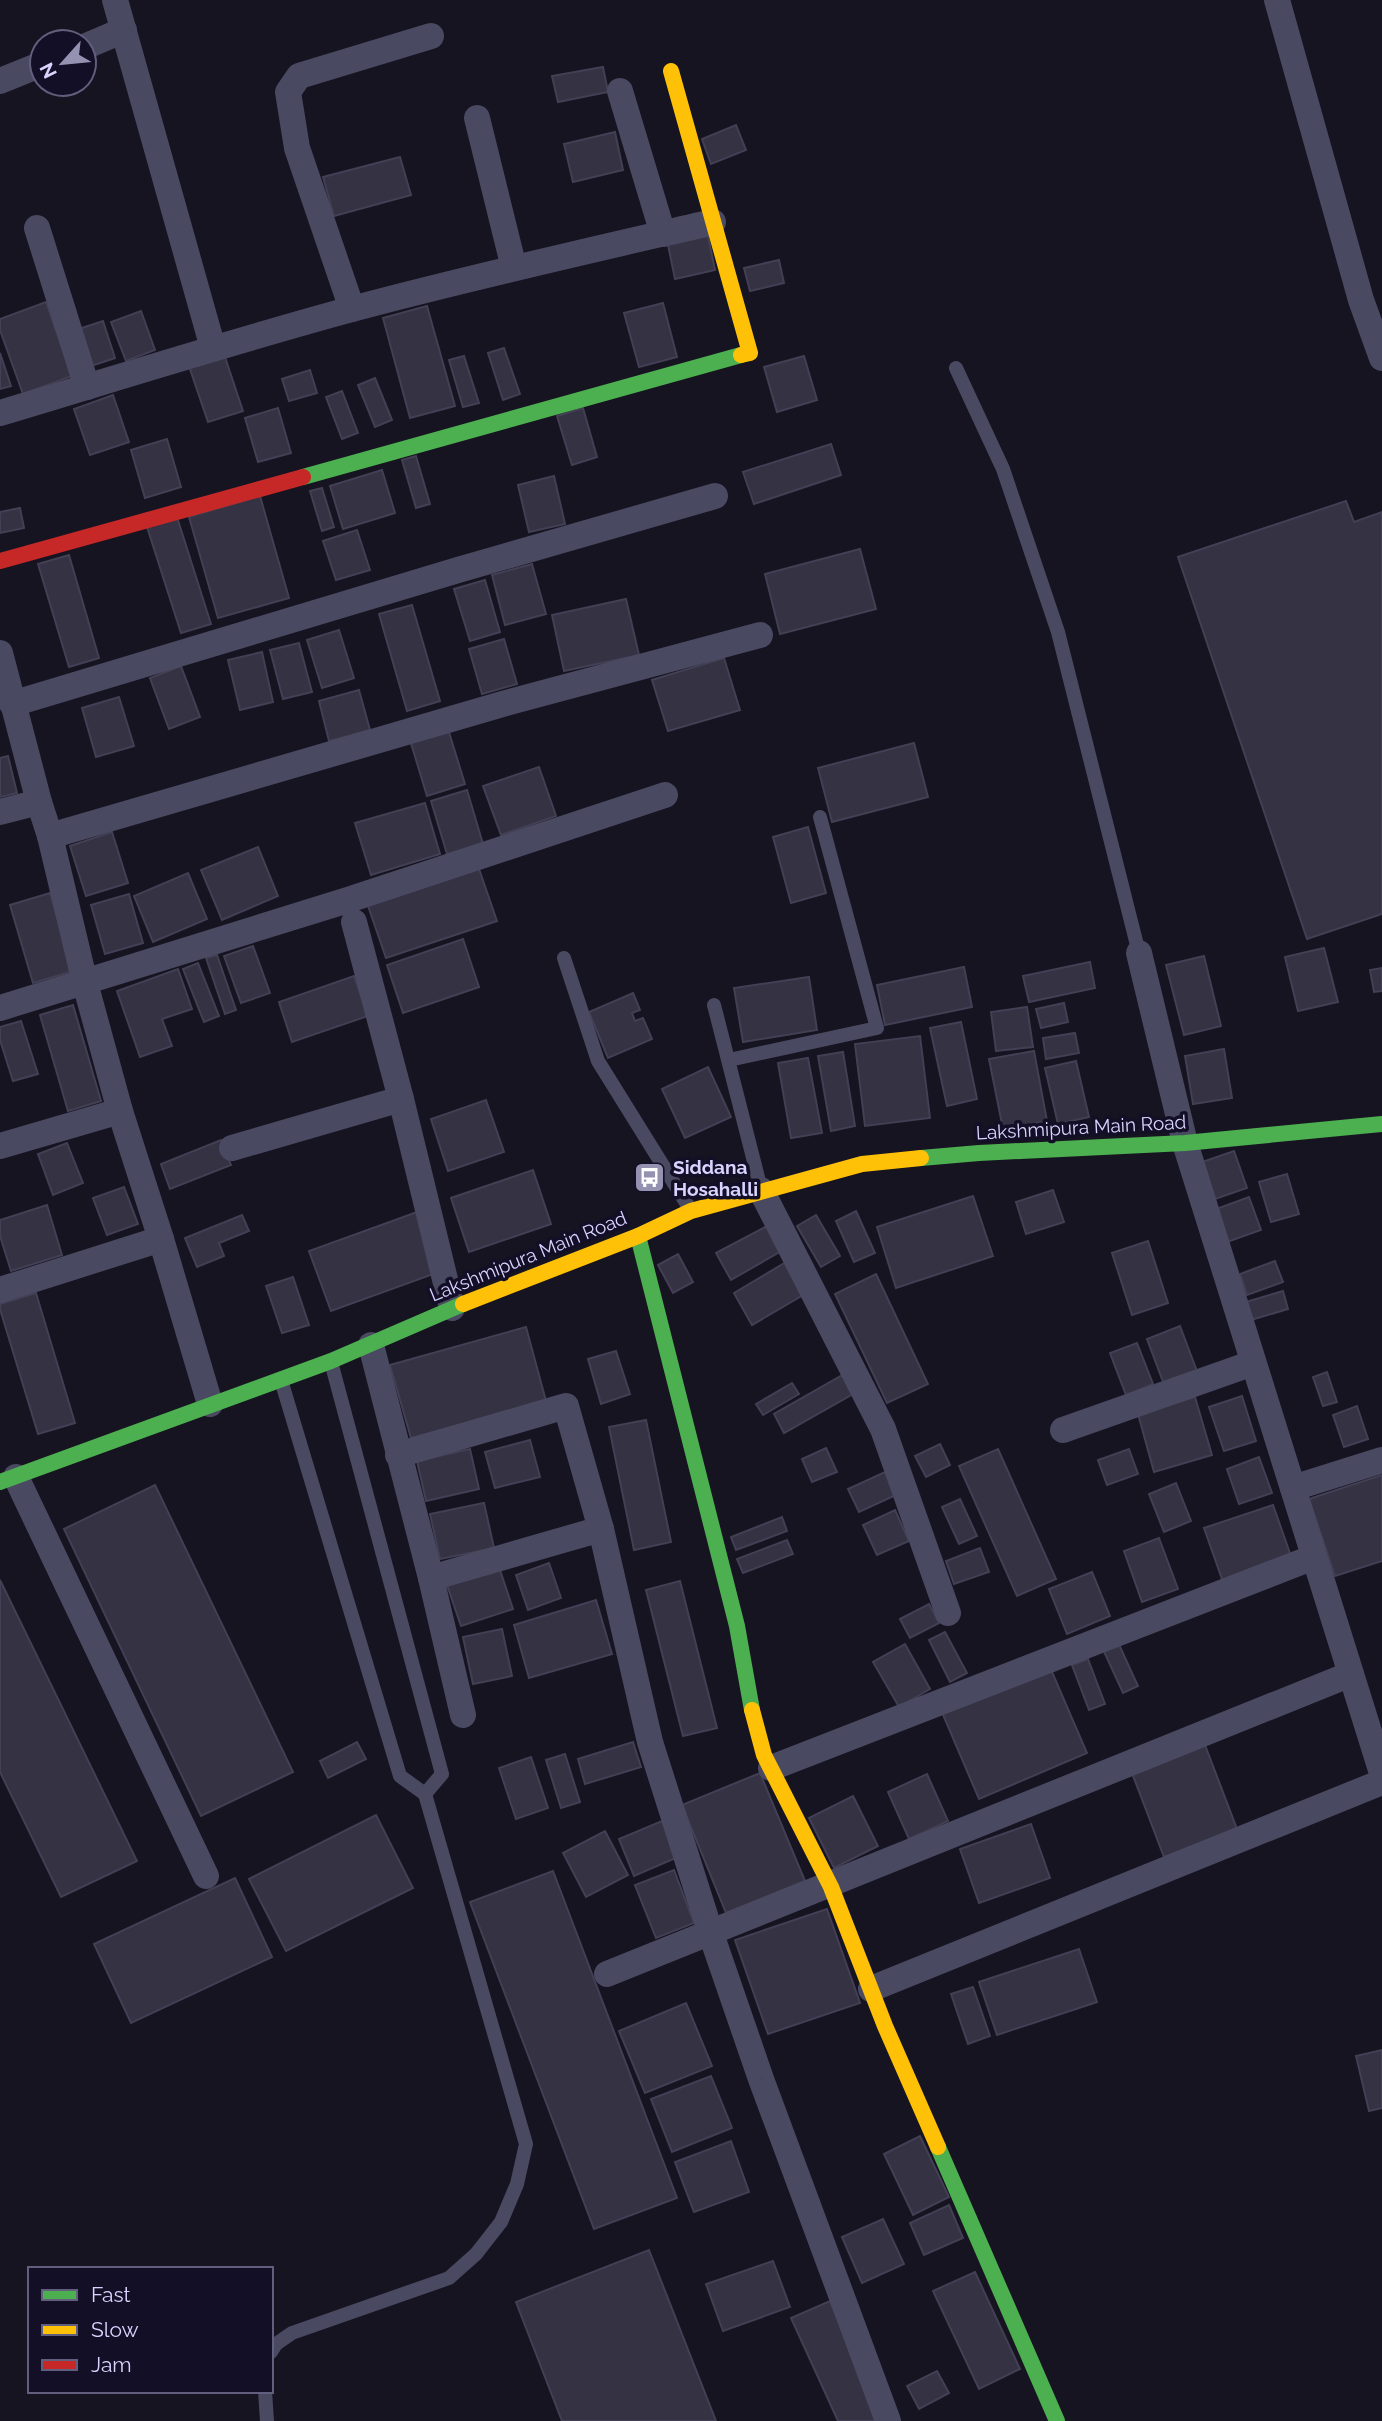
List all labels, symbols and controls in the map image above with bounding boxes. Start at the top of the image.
north arrow [28,28,98,98]
text: N [35,59,61,82]
street label: Lakshmipura Main Road [975,1110,1187,1144]
place label: Siddana Hosahalli [673,1156,758,1200]
bus stop icon: Siddana Hosahalli [633,1161,667,1195]
street label: Lakshmipura Main Road [426,1206,630,1306]
legend [28,2267,273,2393]
text: Fast [91,2282,131,2307]
text: Slow [91,2317,139,2342]
text: Jam [91,2352,132,2377]

